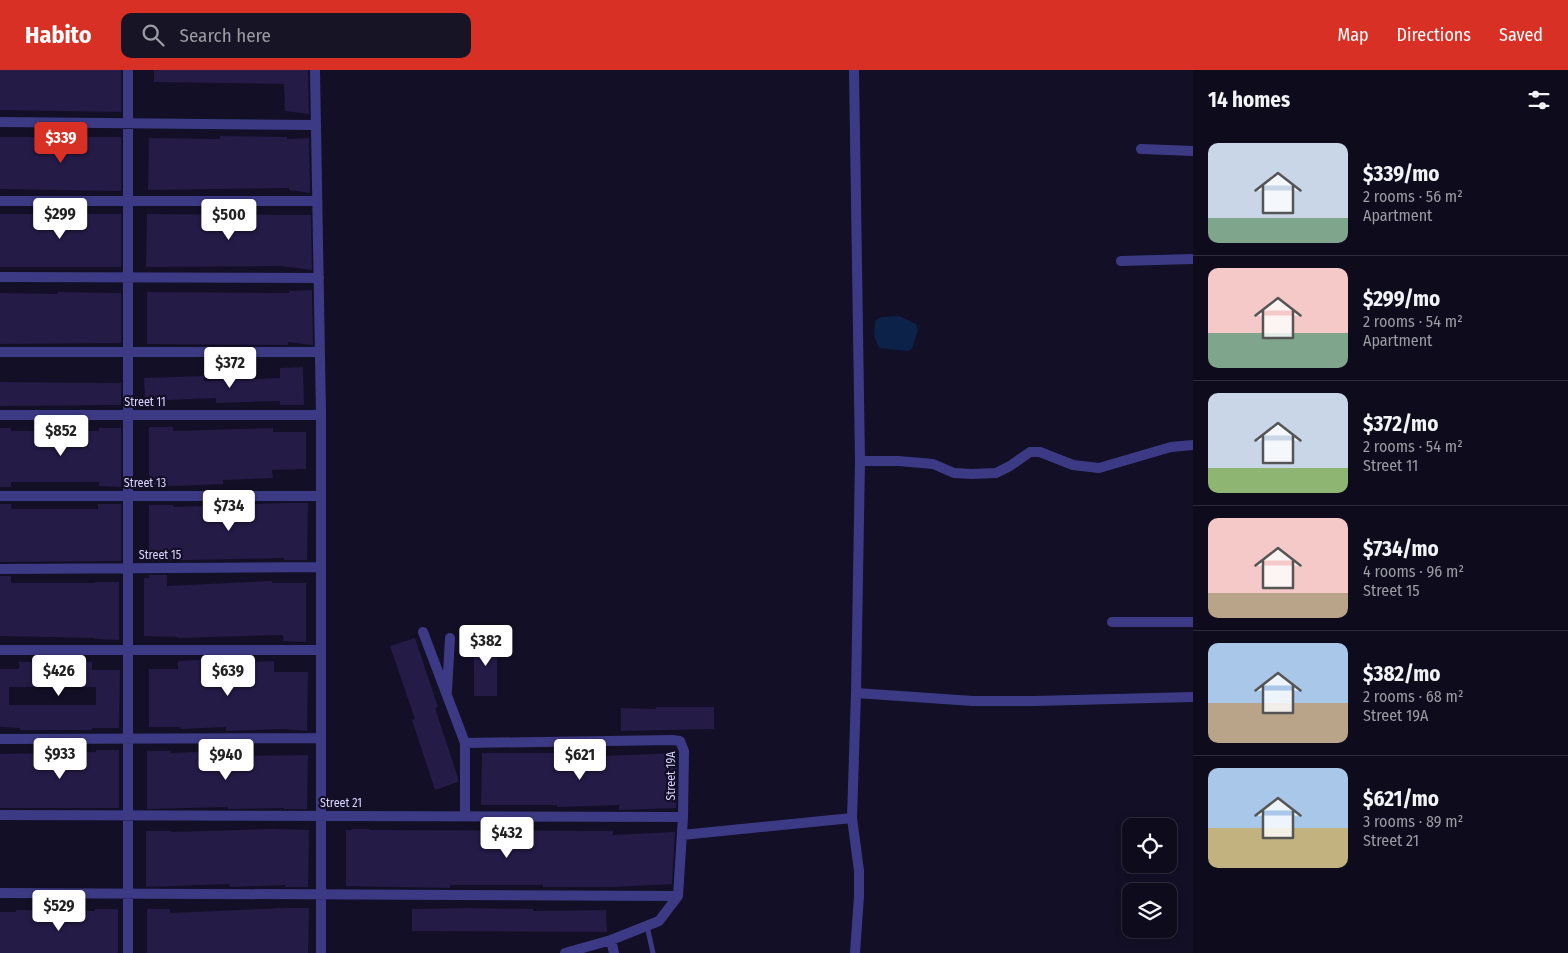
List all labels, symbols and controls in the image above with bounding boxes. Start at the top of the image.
search box [121,13,471,58]
text: Habito [25,21,91,49]
icon: search [139,21,167,49]
text: Search here [179,24,271,47]
text: Map [1337,24,1369,46]
text: Directions [1397,24,1471,46]
text: Saved [1499,24,1543,46]
icon: filters [1525,86,1553,114]
text: 14 homes [1208,87,1290,113]
pin: $339 [31,122,91,164]
text: $339 [45,128,77,147]
text: $339/mo [1363,161,1440,187]
icon: home [1248,163,1308,223]
text: 2 rooms · 56 m² [1363,187,1463,206]
pin: $299 [30,198,90,240]
pin: $500 [199,198,259,241]
text: $299 [44,204,76,223]
text: $500 [212,205,246,224]
text: Apartment [1363,206,1432,225]
text: $299/mo [1363,286,1440,312]
icon: home [1248,288,1308,348]
text: 2 rooms · 54 m² [1363,312,1463,331]
text: Apartment [1363,331,1432,350]
pin: $372 [200,346,260,389]
text: $372 [215,353,245,372]
street label: Street 11 [124,395,166,409]
text: $372/mo [1363,411,1438,437]
icon: home [1248,413,1308,473]
pin: $852 [31,414,91,457]
text: $852 [45,421,77,440]
text: 2 rooms · 54 m² [1363,437,1463,456]
text: Street 11 [1363,456,1418,475]
street label: Street 13 [124,476,166,490]
pin: $734 [199,490,259,532]
text: $734 [214,496,244,515]
text: $734/mo [1363,536,1439,562]
icon: home [1248,538,1308,598]
street label: Street 15 [139,548,182,562]
text: 4 rooms · 96 m² [1363,562,1464,581]
text: Street 15 [1363,581,1420,600]
pin: $382 [456,624,516,667]
text: $382 [470,631,502,650]
pin: $426 [29,654,89,697]
pin: $639 [198,654,258,697]
text: $426 [43,661,75,680]
text: $639 [212,661,244,680]
text: $382/mo [1363,661,1441,687]
icon: home [1248,663,1308,723]
text: 2 rooms · 68 m² [1363,687,1464,706]
text: Street 19A [1363,706,1428,725]
pin: $933 [30,738,90,780]
pin: $940 [196,738,256,781]
pin: $621 [550,738,610,781]
text: $933 [45,744,75,763]
text: $940 [210,745,242,764]
text: $621 [565,745,595,764]
street label: Street 19A [664,751,678,801]
text: $621/mo [1363,786,1439,812]
icon: home [1248,788,1308,848]
street label: Street 21 [320,796,362,810]
text: 3 rooms · 89 m² [1363,812,1463,831]
pin: $432 [477,816,537,859]
map controls [1122,818,1177,938]
button: locate [1122,818,1177,873]
text: $432 [492,823,522,842]
text: Street 21 [1363,831,1419,850]
button: layers [1122,883,1177,938]
pin: $529 [29,890,89,932]
text: $529 [43,896,75,915]

